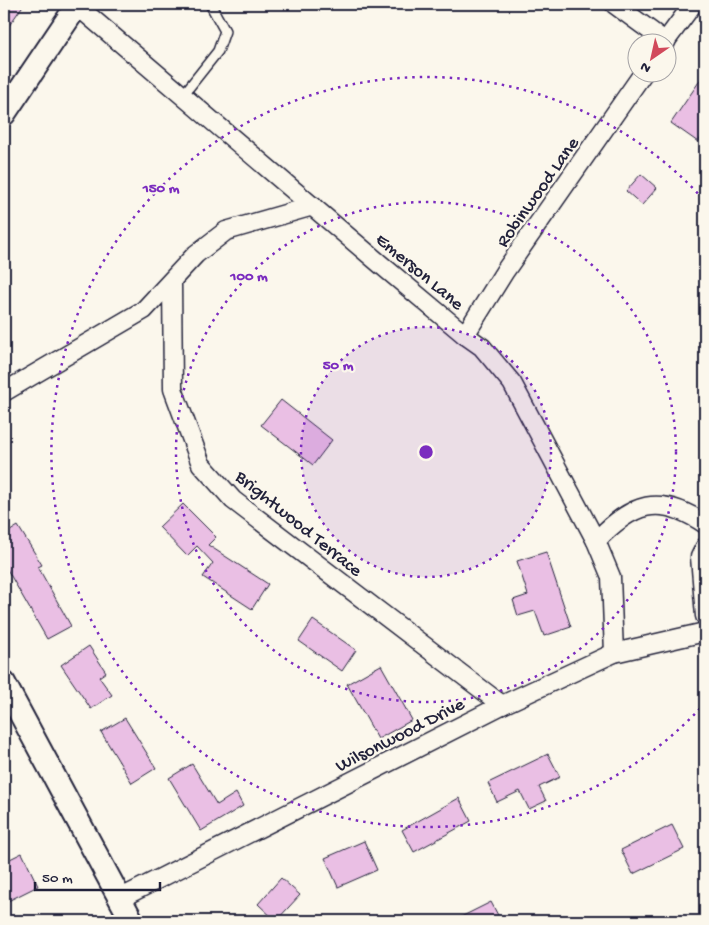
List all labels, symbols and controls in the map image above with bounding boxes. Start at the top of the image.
north arrow [626,32,676,82]
text: N [638,57,655,76]
street label: Robinwood Lane [492,133,586,253]
text: 150 m [142,180,180,198]
street label: Emerson Lane [370,229,468,317]
text: 100 m [229,268,268,286]
text: 50 m [323,357,354,375]
centre of rings [417,443,435,461]
street label: Brightwood Terrace [229,466,366,583]
street label: Wilsonwood Drive [332,694,469,779]
scale bar [35,860,160,892]
text: 50 m [42,870,73,888]

